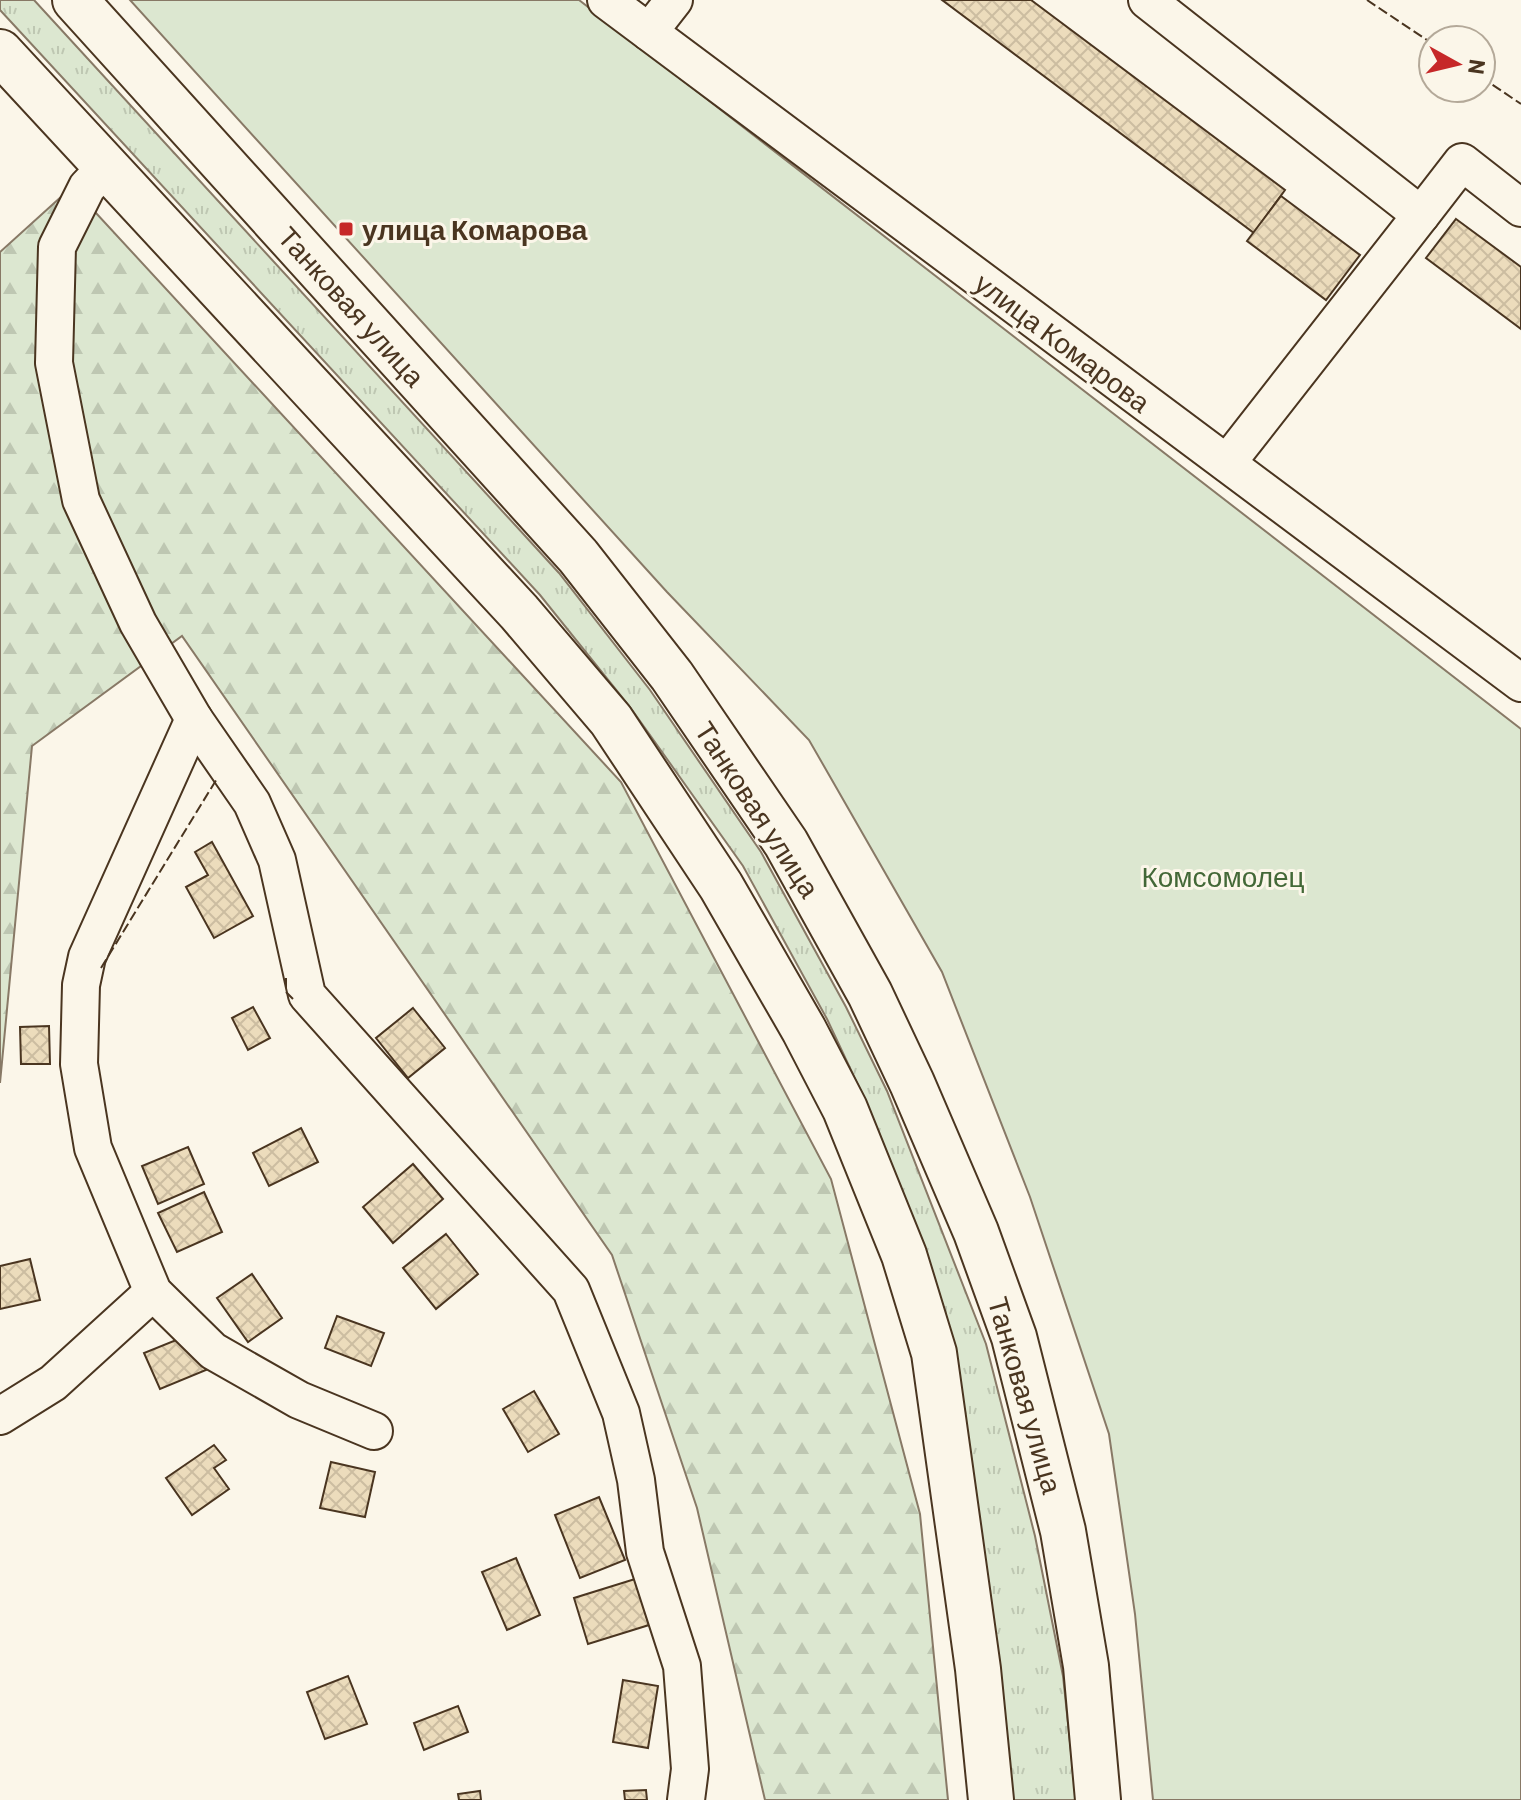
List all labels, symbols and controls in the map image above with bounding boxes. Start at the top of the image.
north arrow [1417,24,1497,104]
text: N [1464,58,1492,76]
place label: улица Комарова [362,212,588,246]
street label: Танковая улица [271,219,433,393]
marker: улица Комарова [337,220,355,238]
street label: улица Комарова [969,265,1158,419]
street label: Танковая улица [688,715,828,904]
park label: Комсомолец [1141,859,1305,893]
street label: Танковая улица [982,1293,1070,1498]

